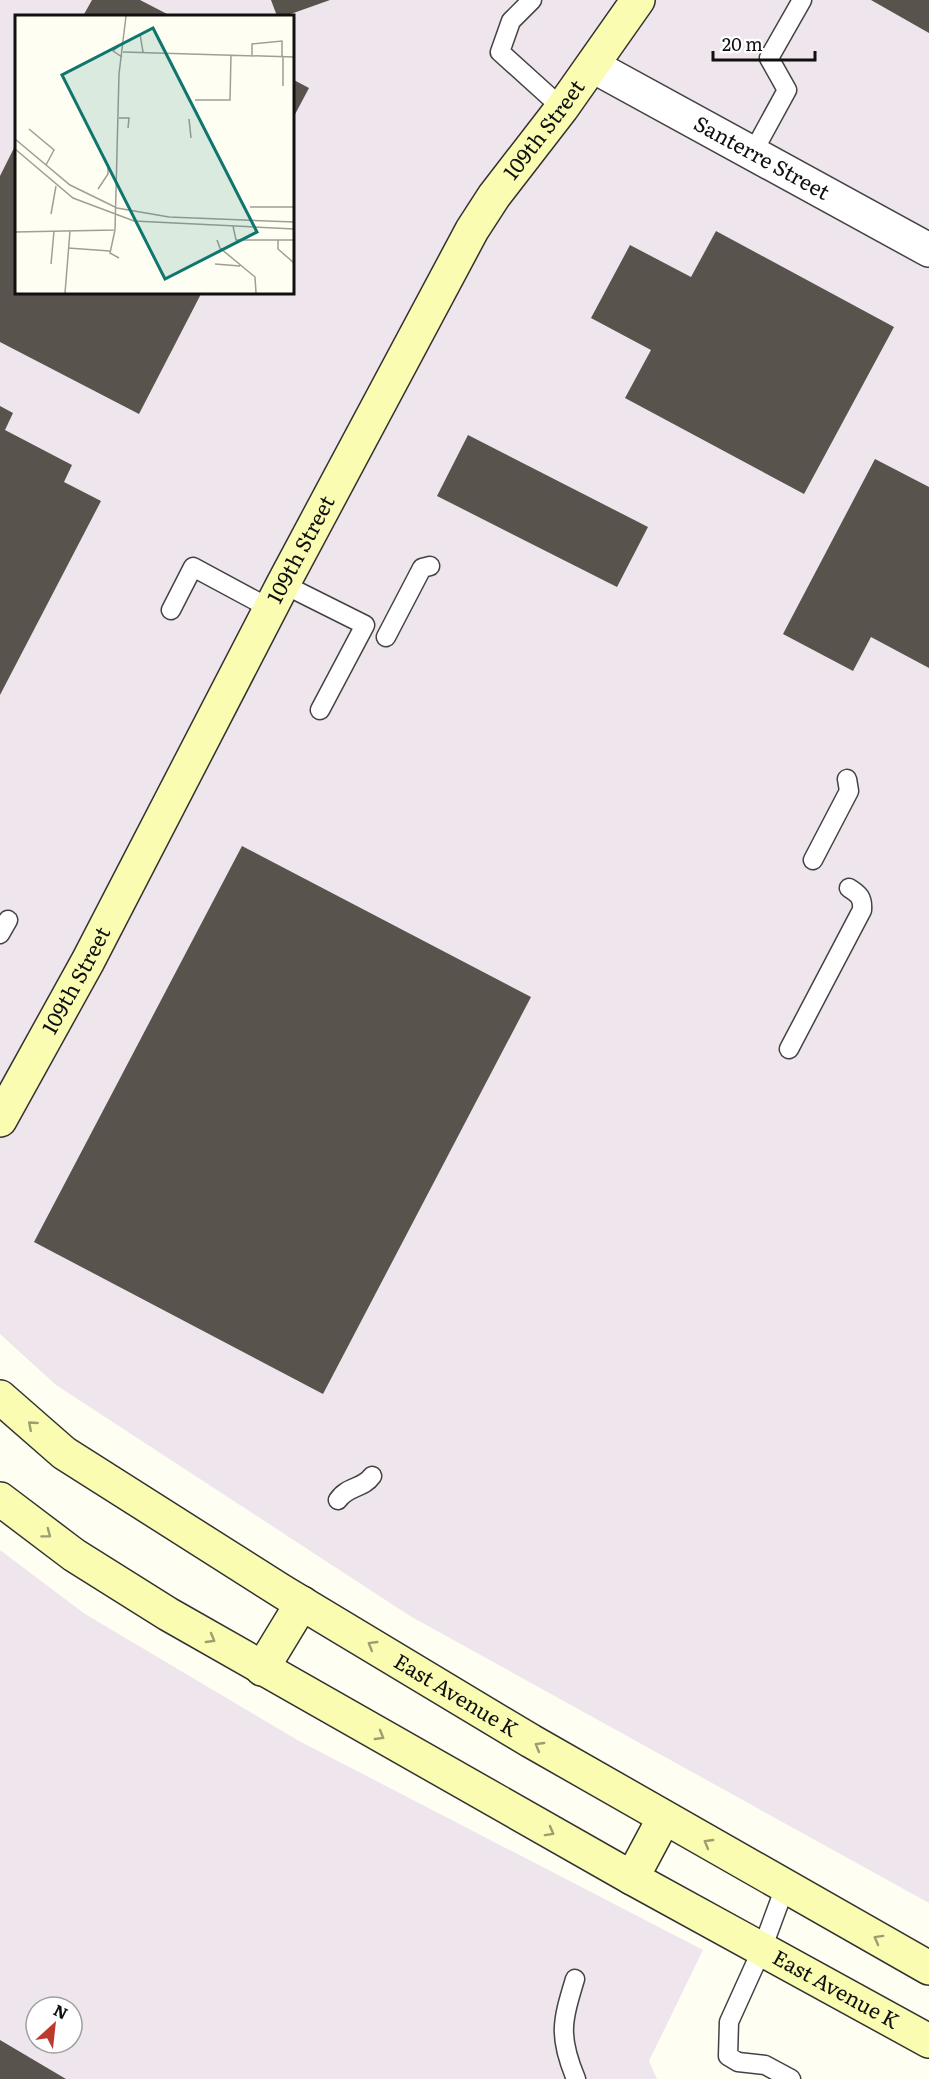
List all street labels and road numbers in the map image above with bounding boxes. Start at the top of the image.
street label: 109th Street [494,72,591,185]
street label: Santerre Street [689,106,837,206]
street label: 109th Street [258,489,341,608]
street label: 109th Street [33,920,117,1039]
street label: East Avenue K [389,1644,525,1743]
street label: East Avenue K [768,1940,906,2035]

